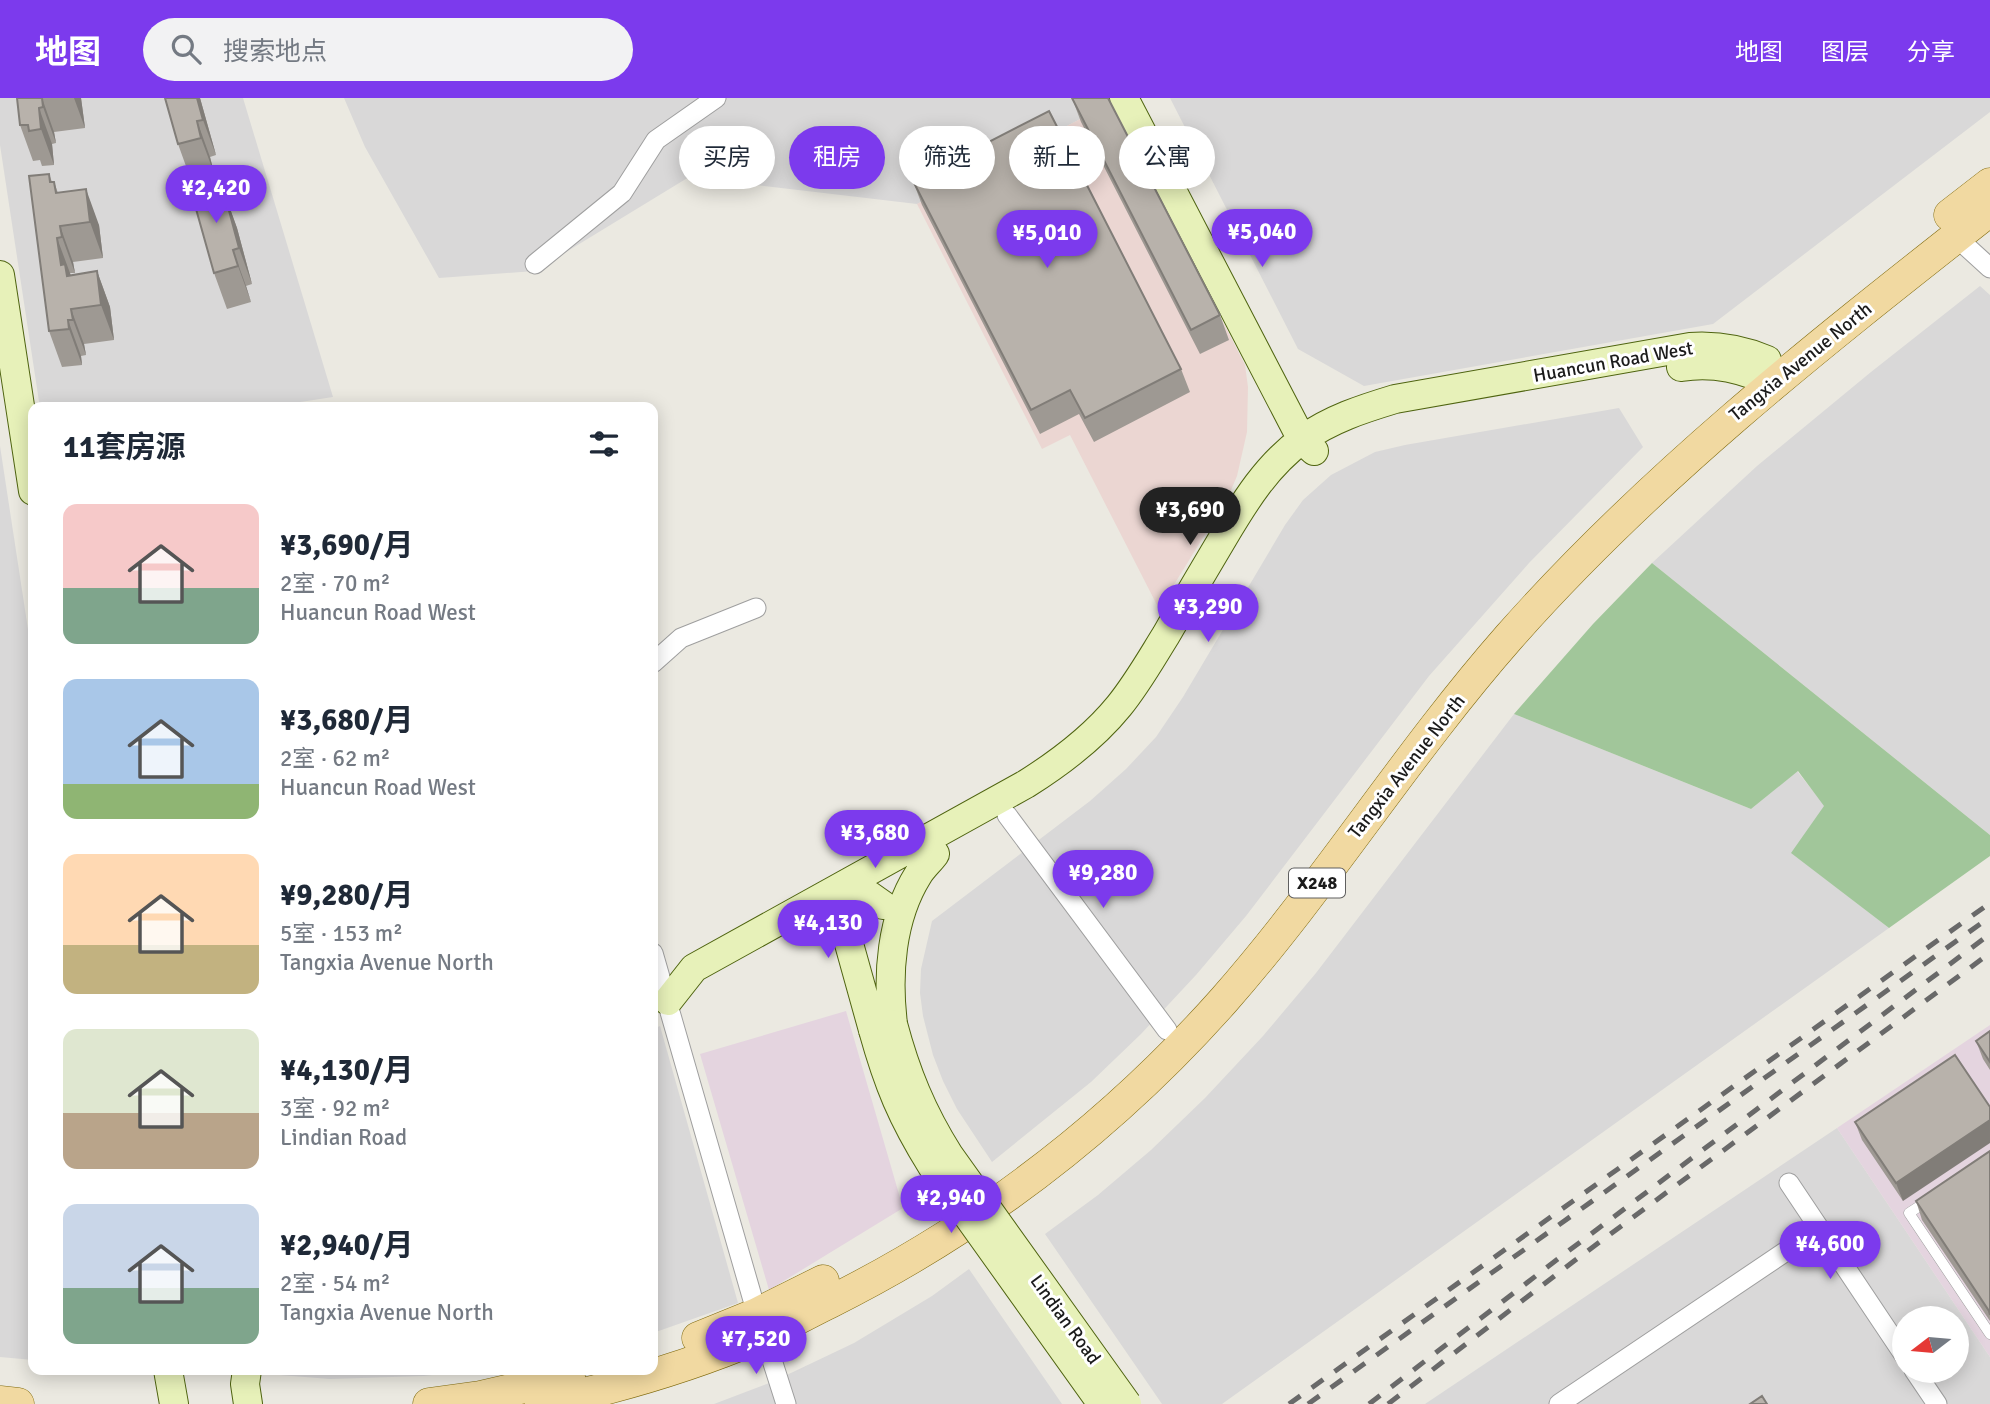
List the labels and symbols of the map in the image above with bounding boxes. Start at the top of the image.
pin: ¥2,420 [159,166,273,225]
pin: ¥5,040 [1205,209,1319,269]
pin: ¥5,010 [990,211,1104,270]
street label: Tangxia Avenue North [1724,297,1877,427]
street label: Huancun Road West [1531,336,1695,388]
pin: ¥3,690 [1133,488,1247,547]
pin: ¥3,290 [1151,584,1265,644]
street label: Tangxia Avenue North [1343,690,1471,844]
pin: ¥3,680 [818,810,932,870]
pin: ¥9,280 [1046,850,1160,910]
road number: X248 [1289,868,1345,898]
pin: ¥4,130 [771,900,885,960]
pin: ¥2,940 [894,1176,1008,1235]
pin: ¥4,600 [1773,1222,1887,1281]
street label: Lindian Road [1025,1270,1106,1369]
north arrow [1892,1306,1969,1382]
pin: ¥7,520 [699,1316,813,1376]

